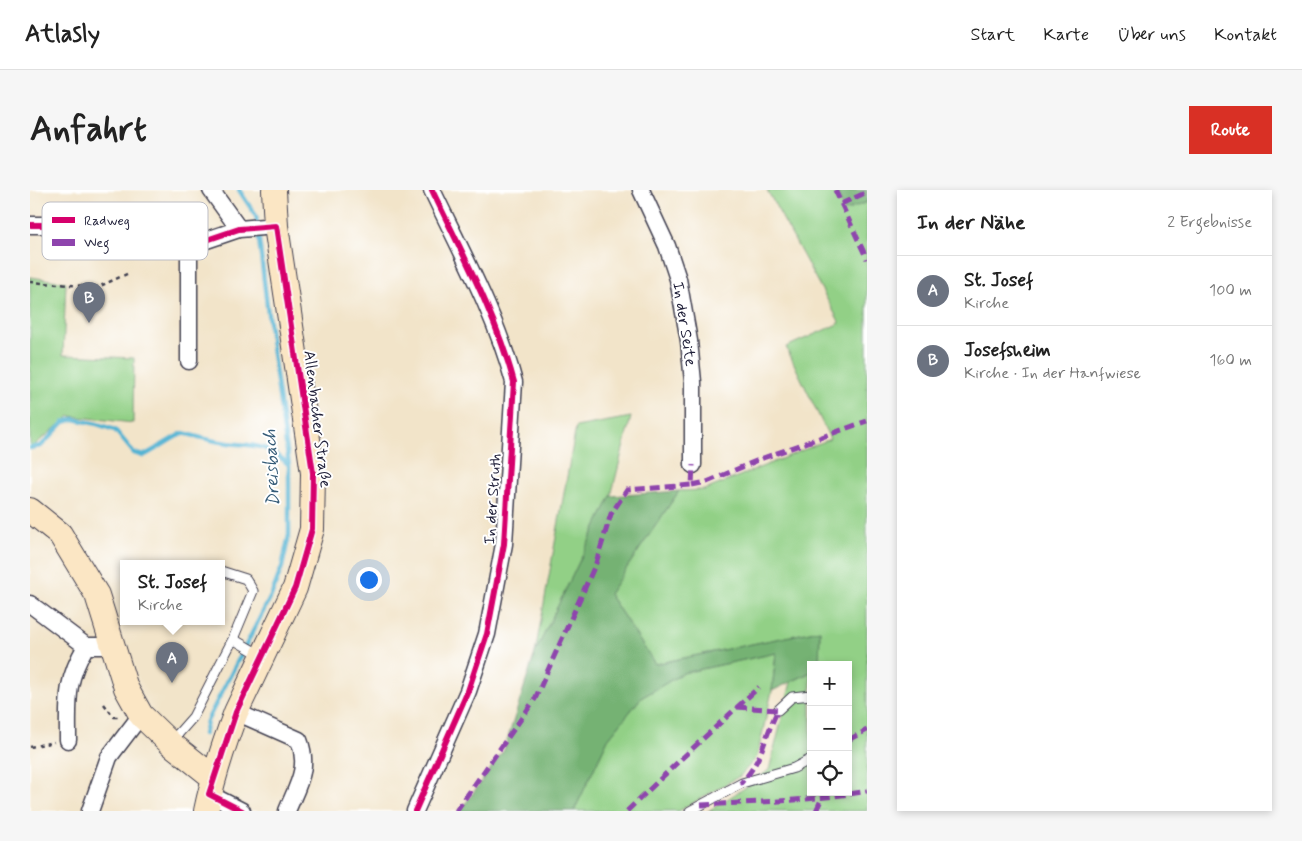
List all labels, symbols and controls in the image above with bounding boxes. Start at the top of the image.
text: Atlasly [25,19,100,50]
text: Start [971,23,1015,47]
text: Karte [1043,23,1089,47]
text: Über uns [1117,23,1186,47]
text: Kontakt [1214,23,1277,47]
button: Route [1189,106,1272,154]
text: Anfahrt [30,107,147,153]
legend [42,202,208,260]
text: In der Nähe [917,209,1025,237]
text: Radweg [84,212,130,230]
text: 2 Ergebnisse [1167,212,1252,233]
text: Weg [84,234,110,254]
text: St. Josef [964,268,1033,293]
street label: In der Seite [667,280,701,368]
text: A [928,280,938,301]
text: 100 m [1209,280,1252,301]
pin: B [73,282,105,323]
text: Kirche [964,293,1009,314]
text: Josefsheim [964,338,1051,363]
street label: Allenbacher Straße [298,349,336,489]
text: B [928,350,938,371]
text: 160 m [1209,350,1252,371]
text: Kirche · In der Hanfwiese [964,363,1141,384]
water label: Dreisbach [258,428,286,507]
street label: In der Struth [479,453,507,545]
popup [120,560,225,625]
your location [356,567,382,593]
text: St. Josef [138,570,207,595]
text: Kirche [138,595,183,616]
pin: A [156,642,188,683]
map controls [807,661,852,796]
button: + [807,661,852,706]
button: − [807,706,852,751]
button: locate [807,751,852,796]

